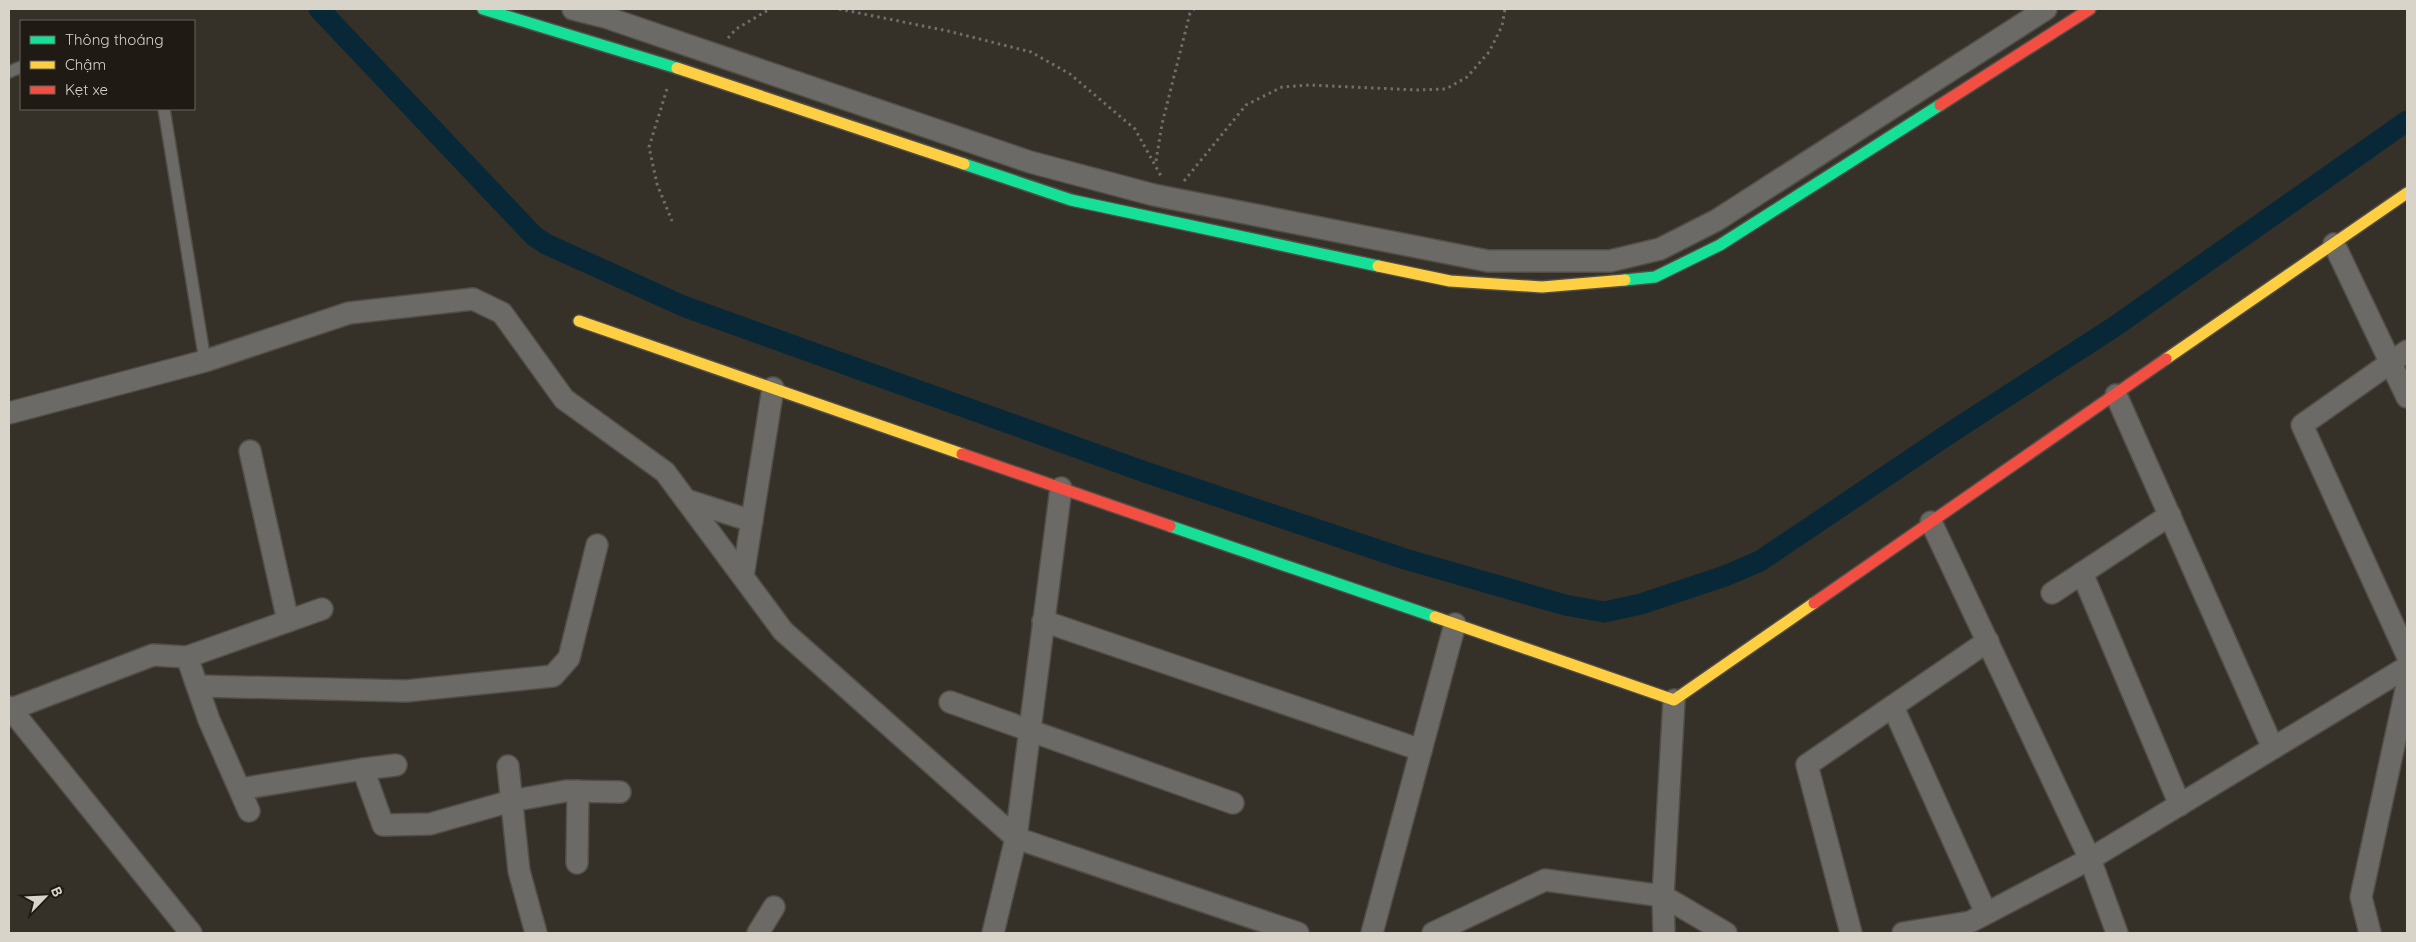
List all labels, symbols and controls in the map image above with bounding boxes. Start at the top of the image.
legend [20,20,195,110]
text: Thông thoáng [65,30,164,49]
text: Chậm [65,55,106,74]
text: Kẹt xe [65,80,108,99]
north arrow [20,872,70,922]
text: B [47,884,67,900]

